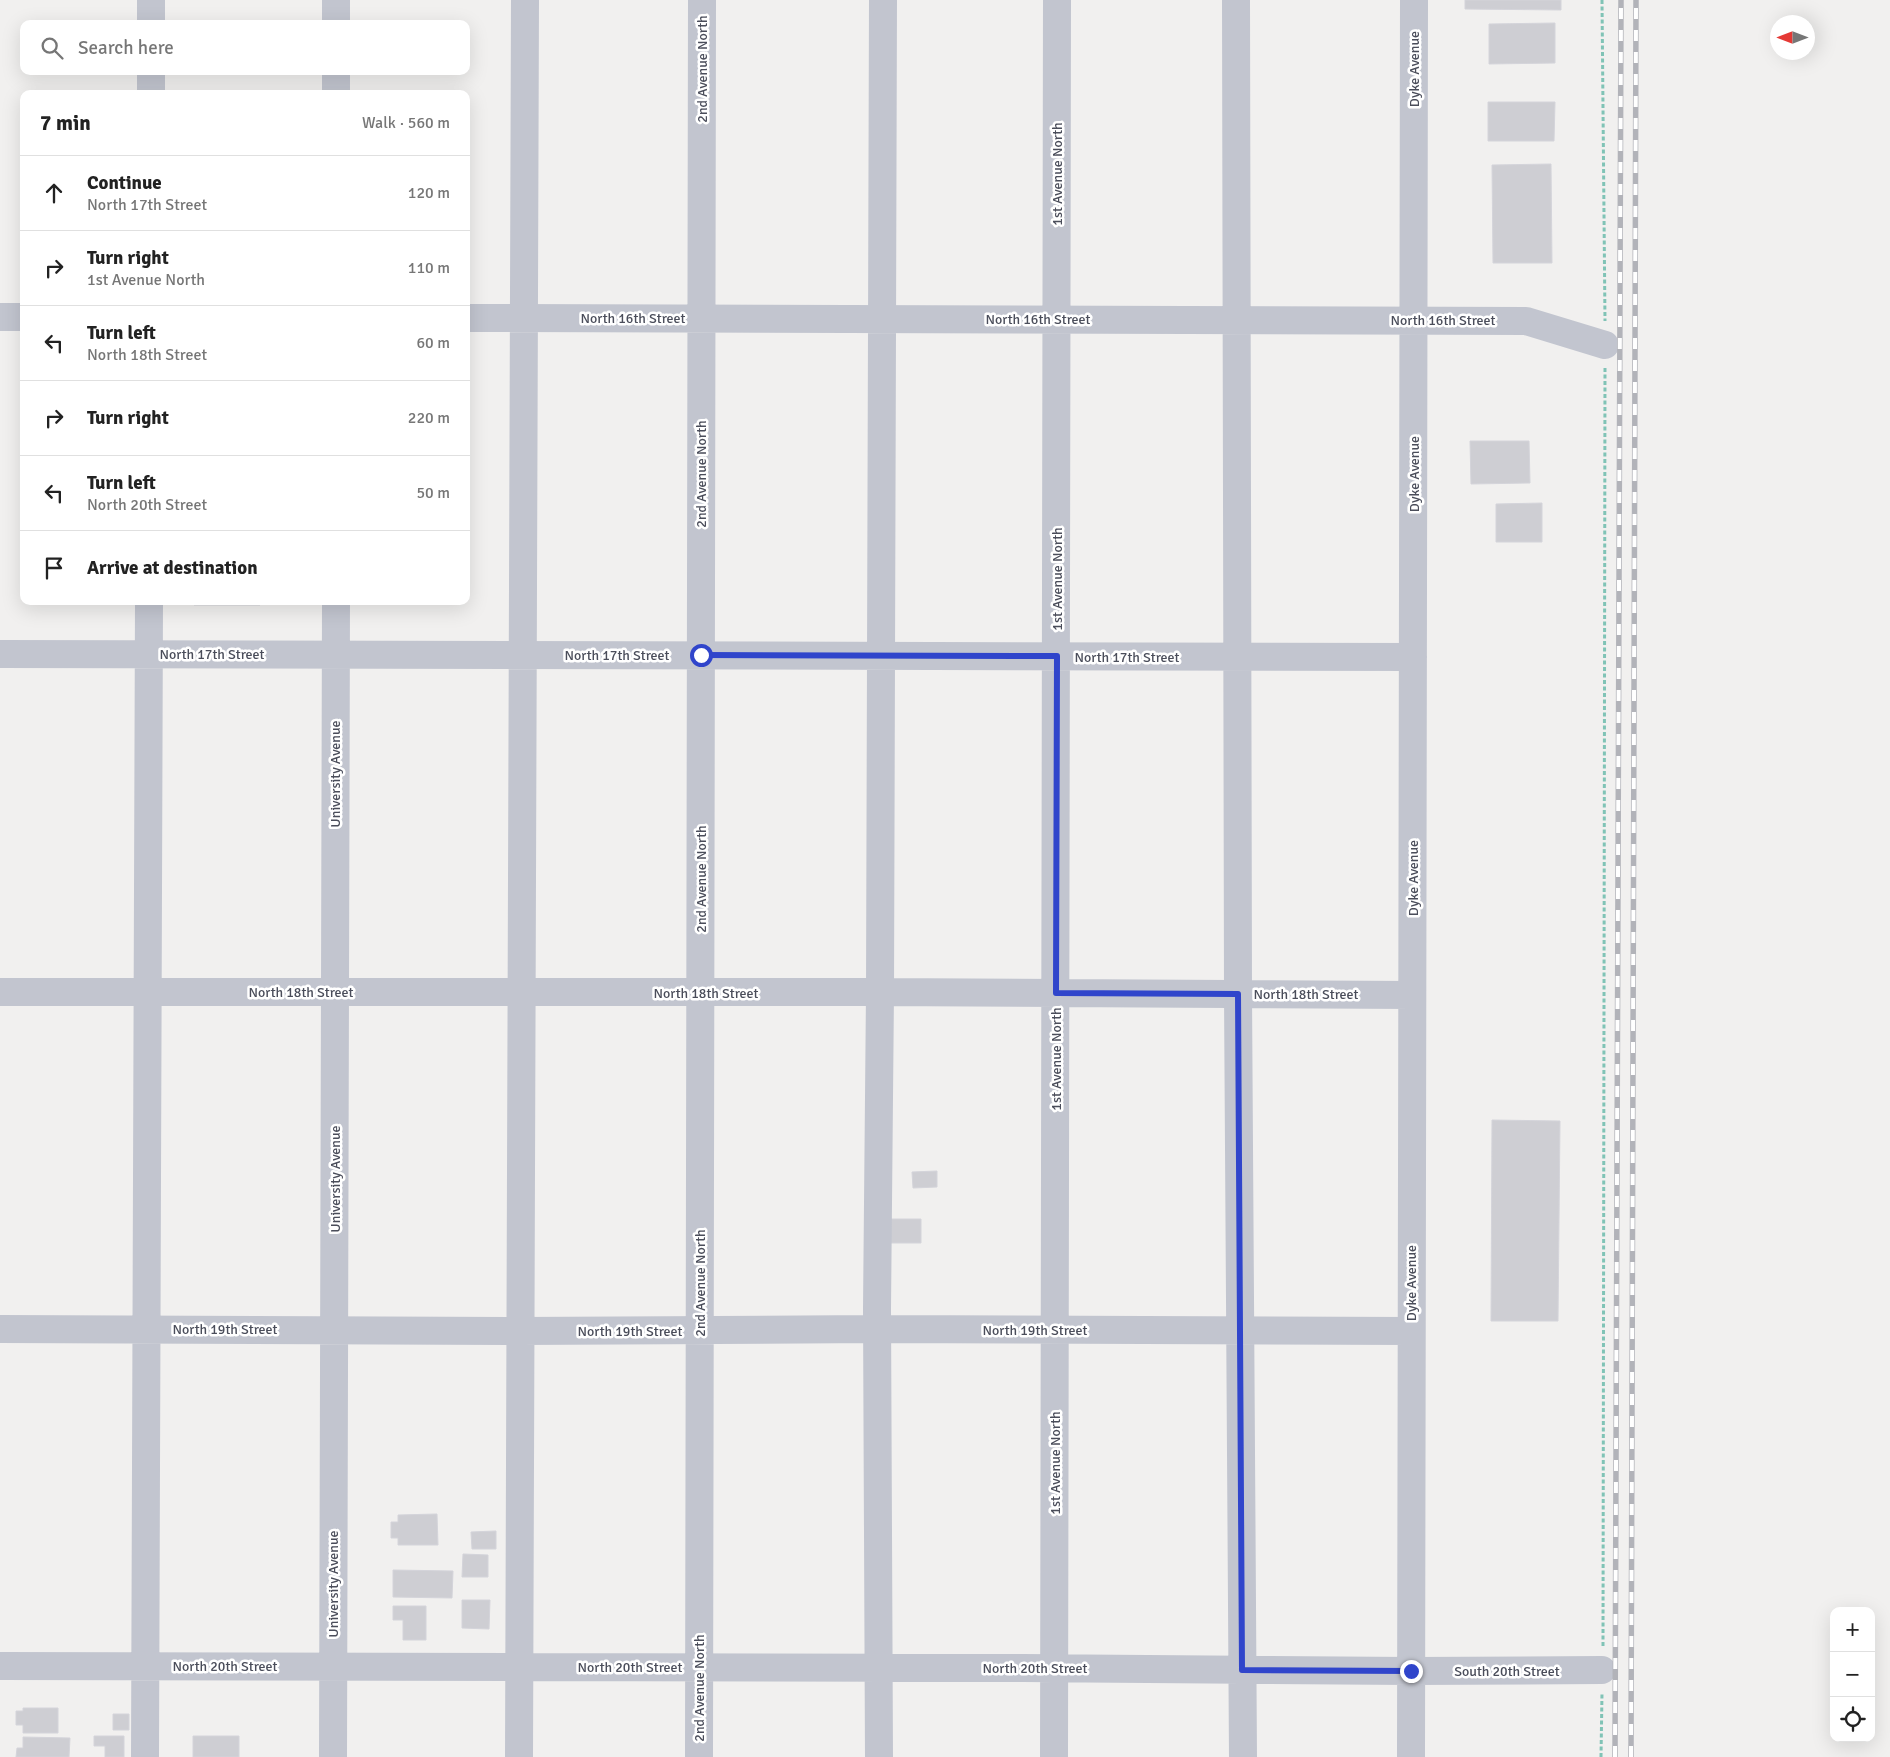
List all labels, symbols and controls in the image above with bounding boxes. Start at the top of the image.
street label: 2nd Avenue North [694,15,711,123]
north arrow [1770,15,1815,60]
search box [20,20,470,75]
street label: Dyke Avenue [1406,31,1423,107]
icon: search [38,34,66,62]
text: Search here [78,36,174,60]
text: 7 min [40,110,91,136]
text: Walk · 560 m [362,113,450,133]
street label: 1st Avenue North [1049,122,1066,226]
text: Continue [87,171,162,195]
icon: ahead [40,179,68,207]
text: 120 m [408,183,450,203]
text: North 17th Street [87,195,207,215]
text: Turn right [87,246,169,270]
icon: right [40,254,68,282]
text: 110 m [408,258,450,278]
text: 1st Avenue North [87,270,205,290]
street label: North 16th Street [580,310,686,327]
street label: North 16th Street [985,311,1091,328]
street label: North 16th Street [1390,312,1496,329]
text: Turn left [87,321,156,345]
icon: left [40,329,68,357]
text: 60 m [416,333,450,353]
text: North 18th Street [87,345,207,365]
icon: right [40,404,68,432]
text: Turn right [87,406,169,430]
text: 220 m [408,408,450,428]
street label: 2nd Avenue North [693,420,710,528]
street label: Dyke Avenue [1406,436,1423,512]
text: Turn left [87,471,156,495]
icon: left [40,479,68,507]
text: 50 m [416,483,450,503]
text: North 20th Street [87,495,207,515]
street label: 1st Avenue North [1049,527,1066,631]
icon: arrive [40,554,68,582]
text: Arrive at destination [87,556,258,580]
route start [690,644,713,667]
street label: North 17th Street [159,646,265,663]
street label: North 17th Street [564,647,670,664]
street label: North 17th Street [1074,649,1180,666]
street label: University Avenue [327,720,344,828]
street label: 2nd Avenue North [693,825,710,933]
street label: Dyke Avenue [1405,840,1422,916]
street label: North 18th Street [248,984,354,1001]
street label: North 18th Street [653,985,759,1002]
street label: North 18th Street [1253,986,1359,1003]
street label: 1st Avenue North [1048,1007,1065,1111]
street label: University Avenue [327,1125,344,1233]
street label: 2nd Avenue North [692,1229,709,1337]
street label: Dyke Avenue [1403,1245,1420,1321]
street label: North 19th Street [172,1321,278,1338]
street label: North 19th Street [982,1322,1088,1339]
street label: North 19th Street [577,1323,683,1340]
street label: 1st Avenue North [1047,1411,1064,1515]
street label: University Avenue [325,1530,342,1638]
map controls [1830,1607,1875,1742]
button: + [1830,1607,1875,1652]
street label: 2nd Avenue North [691,1634,708,1742]
button: − [1830,1652,1875,1697]
street label: North 20th Street [172,1658,278,1675]
street label: North 20th Street [577,1659,683,1676]
street label: North 20th Street [982,1660,1088,1677]
route end [1400,1660,1423,1683]
street label: South 20th Street [1454,1663,1560,1680]
button: locate [1830,1697,1875,1742]

